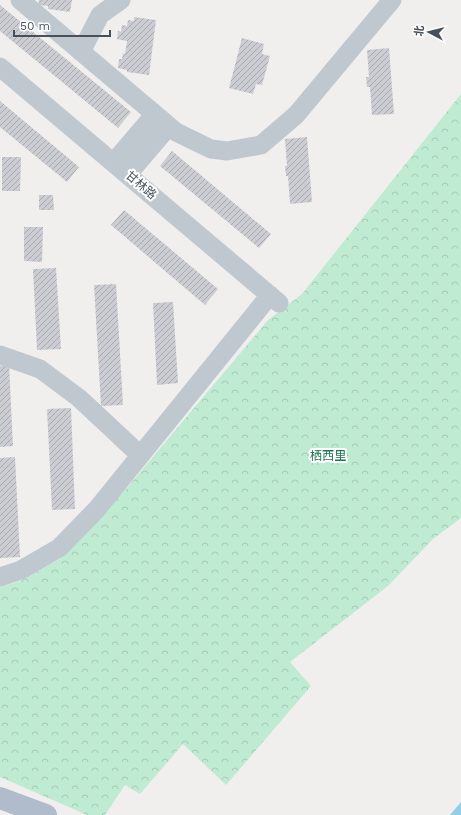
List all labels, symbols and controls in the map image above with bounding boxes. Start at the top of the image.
scale bar [14,12,110,38]
north arrow [409,12,449,52]
text: 50 m [20,19,50,33]
text: 北 [412,25,427,37]
street label: 甘林路 [123,168,159,202]
park label: 栖西里 [310,449,346,463]

